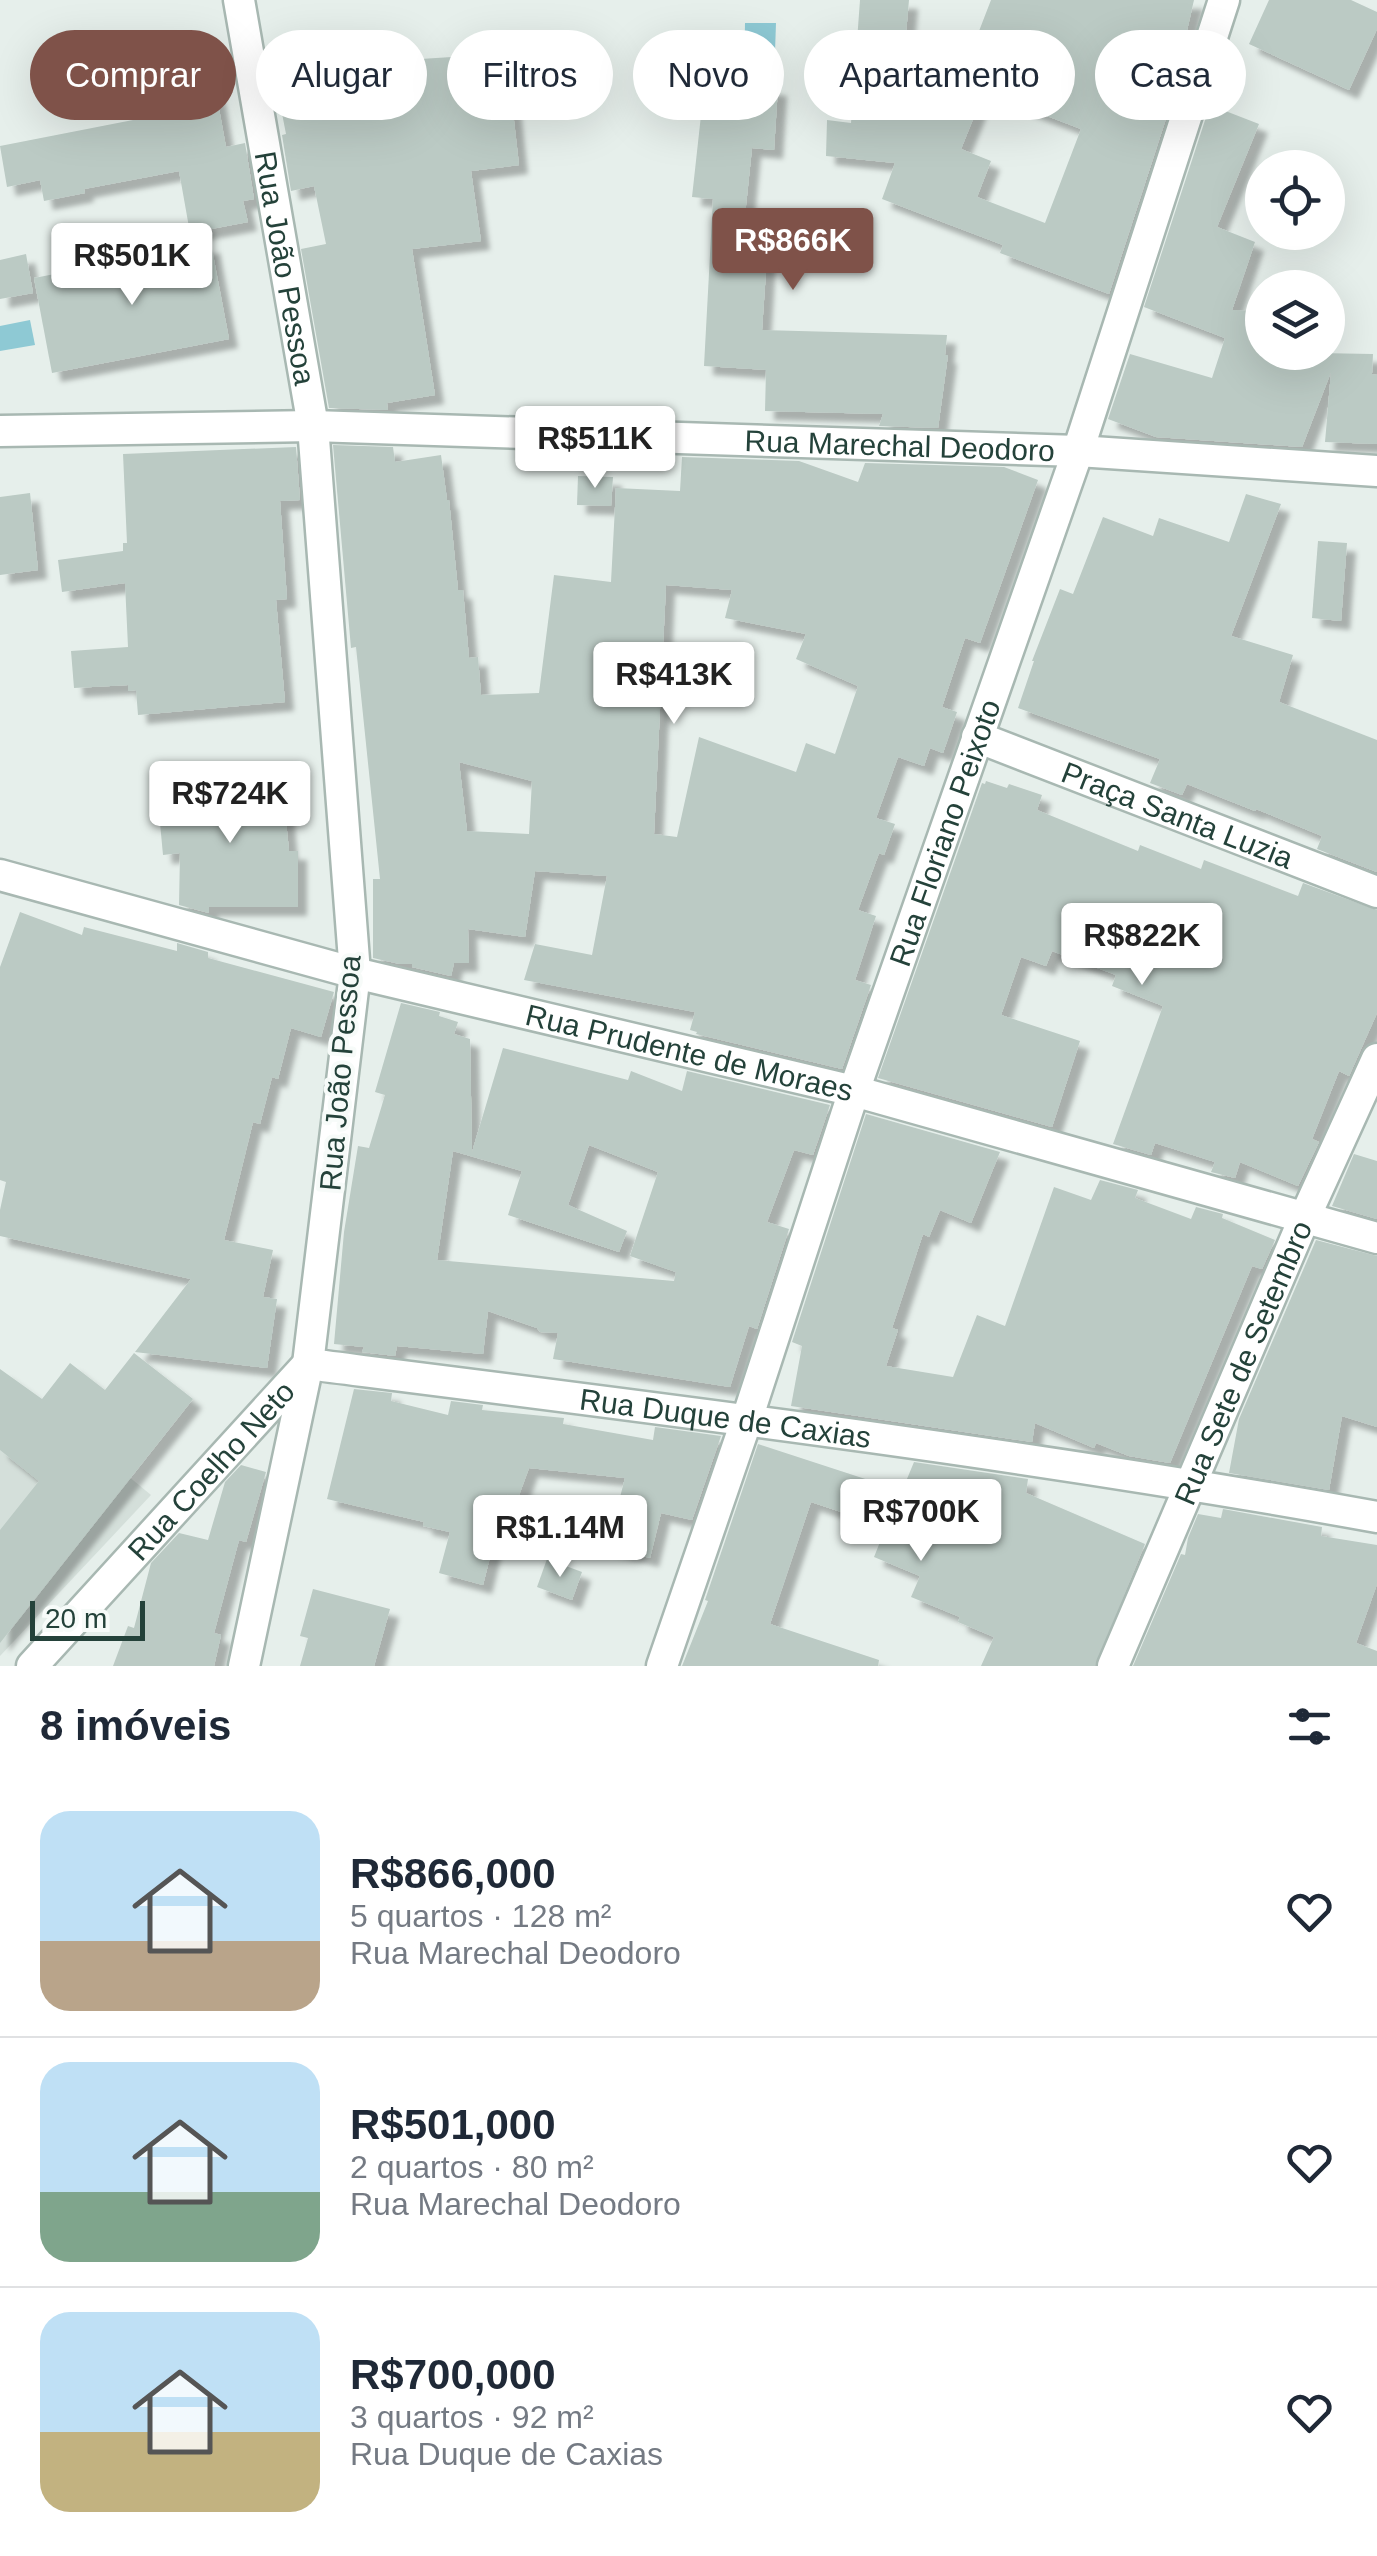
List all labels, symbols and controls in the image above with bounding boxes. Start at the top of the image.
chip: Comprar [30,30,236,120]
chip: Alugar [256,30,427,120]
chip: Filtros [447,30,613,120]
chip: Novo [633,30,784,120]
chip: Apartamento [804,30,1075,120]
chip: Casa [1095,30,1246,120]
street label: Rua João Pessoa [249,148,322,388]
map controls [1245,150,1345,370]
button: locate [1245,150,1345,250]
pin: R$866K [712,208,874,293]
text: R$866K [734,222,852,258]
pin: R$501K [51,223,213,308]
text: R$501K [73,237,191,273]
button: layers [1245,270,1345,370]
pin: R$511K [514,406,676,491]
text: R$511K [537,420,653,456]
street label: Rua Marechal Deodoro [744,424,1055,467]
pin: R$413K [593,642,755,727]
text: R$413K [615,656,733,692]
street label: Rua Floriano Peixoto [883,695,1006,970]
street label: Praça Santa Luzia [1057,755,1298,874]
pin: R$724K [149,761,311,846]
text: R$724K [171,775,289,811]
pin: R$822K [1061,903,1223,988]
text: R$822K [1083,917,1201,953]
street label: Rua João Pessoa [313,953,367,1192]
street label: Rua Prudente de Moraes [523,997,856,1107]
street label: Rua Sete de Setembro [1168,1216,1318,1509]
street label: Rua Coelho Neto [121,1374,301,1566]
street label: Rua Duque de Caxias [578,1382,873,1454]
pin: R$700K [840,1479,1002,1564]
text: R$700K [862,1493,980,1529]
pin: R$1.14M [468,1495,652,1580]
text: R$1.14M [495,1509,625,1545]
scale bar [30,1596,145,1640]
text: 20 m [45,1603,107,1634]
icon: filters [1282,1699,1337,1754]
text: 8 imóveis [40,1702,231,1749]
text: R$866,000 [350,1850,556,1897]
icon: home [120,1851,240,1971]
icon: heart [1282,1884,1337,1939]
text: 5 quartos · 128 m² [350,1898,611,1934]
text: Rua Marechal Deodoro [350,1935,681,1971]
text: R$501,000 [350,2101,556,2148]
icon: home [120,2102,240,2222]
icon: heart [1282,2135,1337,2190]
text: 2 quartos · 80 m² [350,2149,594,2185]
text: Rua Marechal Deodoro [350,2186,681,2222]
text: R$700,000 [350,2351,556,2398]
icon: home [120,2352,240,2472]
icon: heart [1282,2385,1337,2440]
text: 3 quartos · 92 m² [350,2399,594,2435]
text: Rua Duque de Caxias [350,2436,663,2472]

